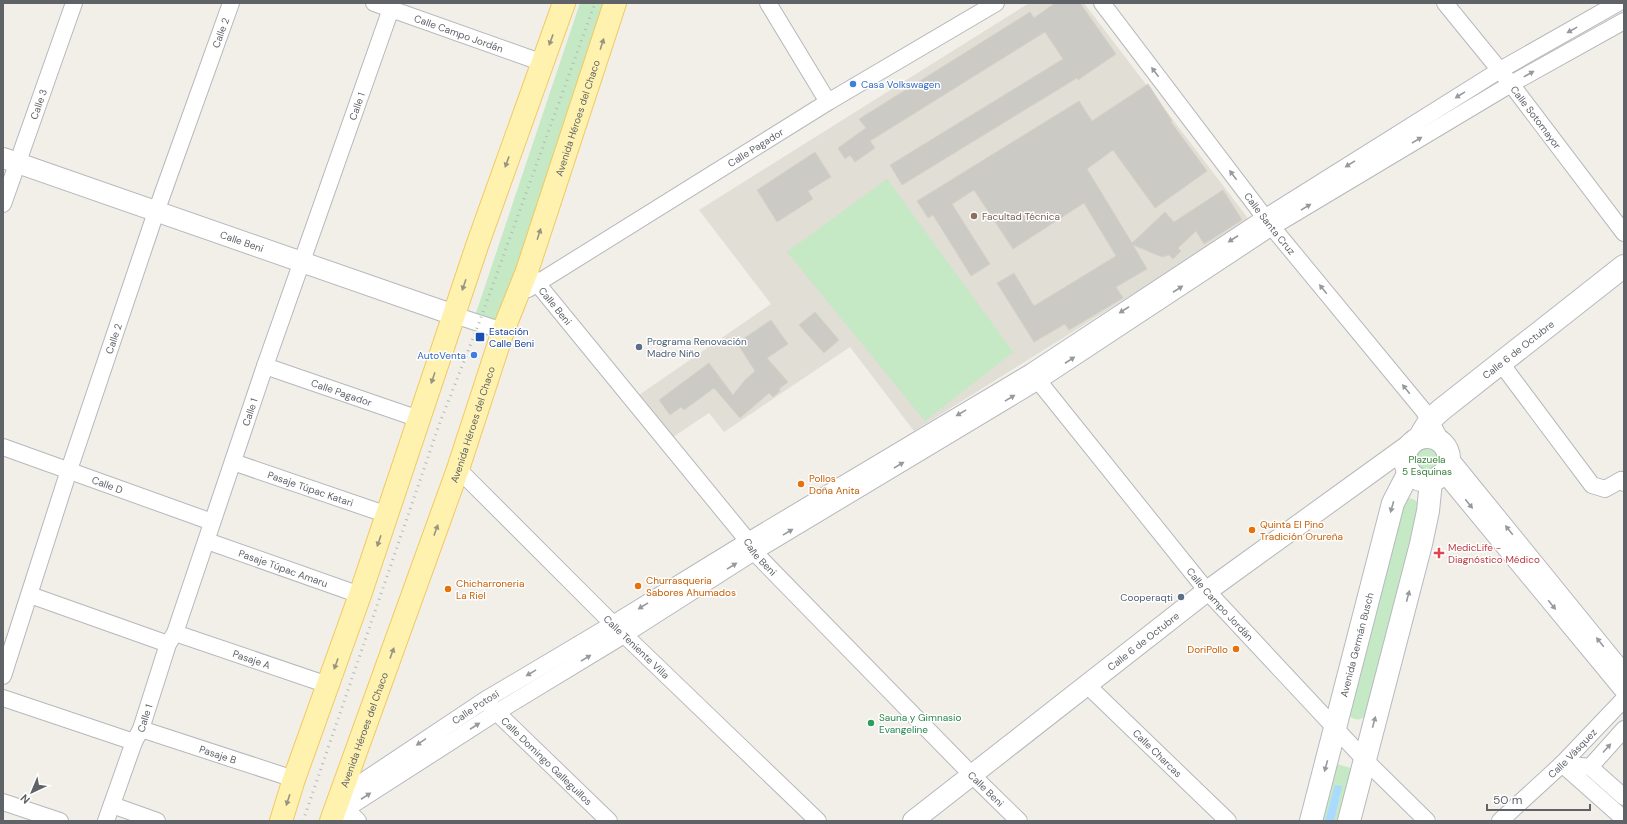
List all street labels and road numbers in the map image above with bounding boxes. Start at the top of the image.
street label: Calle Campo Jordán [412,12,505,55]
street label: Calle 2 [209,16,232,50]
street label: Avenida Héroes del Chaco [553,58,603,178]
street label: Calle Sotomayor [1508,83,1564,152]
street label: Calle 3 [27,87,50,121]
street label: Calle 1 [346,91,368,122]
street label: Calle Pagador [725,125,786,170]
street label: Calle Santa Cruz [1241,190,1298,258]
street label: Calle Beni [218,228,265,255]
street label: Calle Beni [536,284,575,328]
street label: Calle 6 de Octubre [1480,317,1557,382]
street label: Calle 2 [103,322,125,356]
street label: Avenida Héroes del Chaco [448,365,498,485]
street label: Calle Pagador [309,376,374,409]
street label: Calle 1 [239,397,261,428]
street label: Pasaje Túpac Katari [266,468,355,510]
street label: Calle D [90,473,125,497]
street label: Calle Beni [741,536,779,579]
street label: Pasaje Túpac Amaru [237,547,330,590]
street label: Calle Campo Jordán [1184,565,1256,644]
street label: Avenida Germán Busch [1337,591,1377,699]
street label: Calle 6 de Octubre [1105,609,1182,674]
street label: Calle Teniente Villa [601,612,672,682]
street label: Pasaje A [231,647,272,672]
street label: Avenida Héroes del Chaco [338,670,391,789]
street label: Calle Potosí [449,687,502,727]
street label: Calle 1 [134,703,155,734]
street label: Calle Domingo Galleguillos [498,714,595,808]
street label: Calle Vásquez [1545,726,1600,781]
street label: Calle Charcas [1130,727,1185,780]
street label: Pasaje B [198,743,238,767]
street label: Calle Beni [965,769,1006,810]

